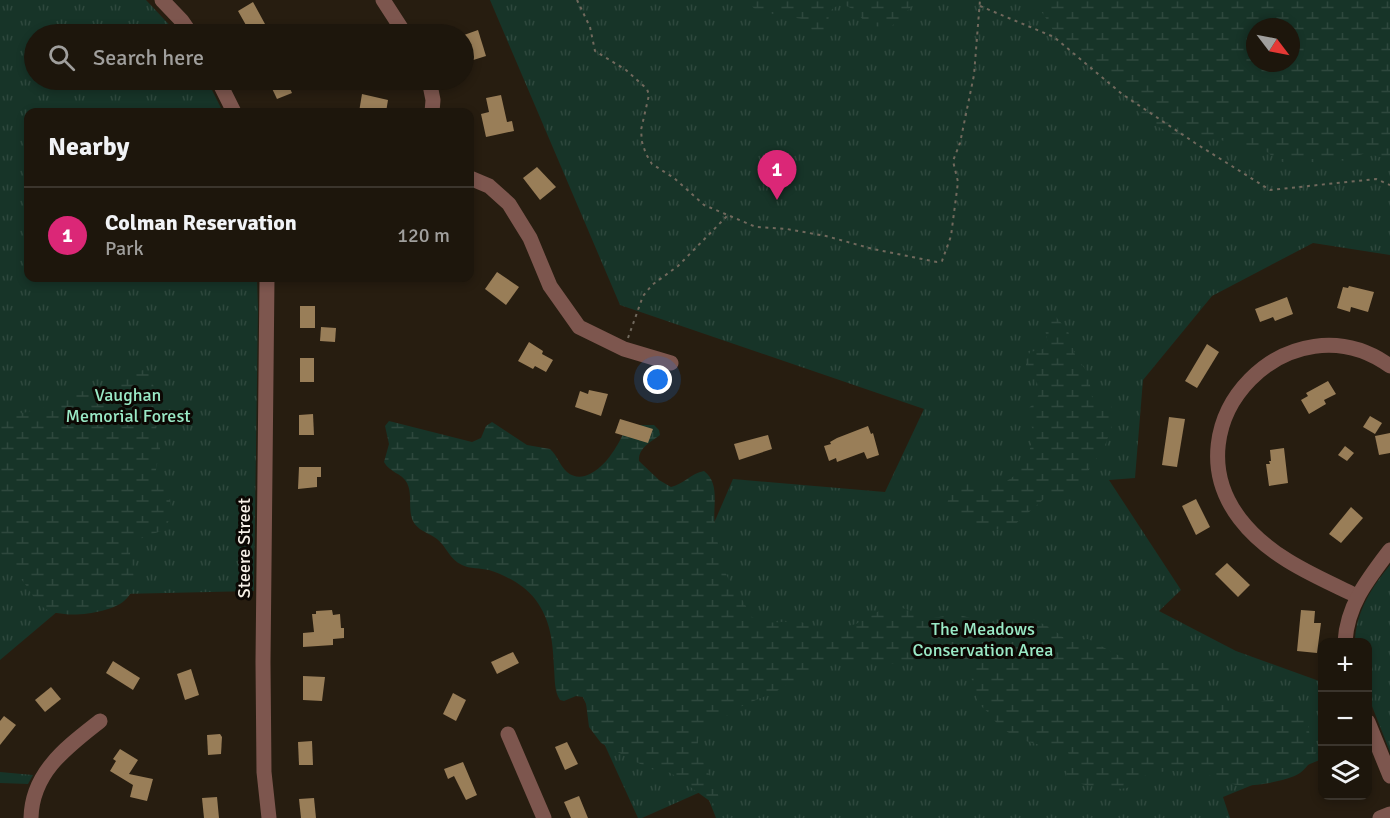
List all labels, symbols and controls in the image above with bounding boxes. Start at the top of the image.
north arrow [1246,18,1300,72]
search box [24,24,474,90]
icon: search [45,41,78,74]
text: Search here [93,44,204,71]
text: Nearby [48,131,129,163]
pin: 1 [758,150,796,200]
text: Colman Reservation [105,209,297,236]
text: 1 [62,223,73,248]
text: 120 m [397,223,450,248]
text: Park [105,236,143,261]
your location [643,365,672,394]
park label: Vaughan Memorial Forest [65,384,191,427]
street label: Steere Street [233,498,255,598]
park label: The Meadows Conservation Area [913,618,1053,661]
map controls [1318,638,1372,800]
button: + [1318,638,1372,692]
button: − [1318,692,1372,746]
button: layers [1318,746,1372,800]

